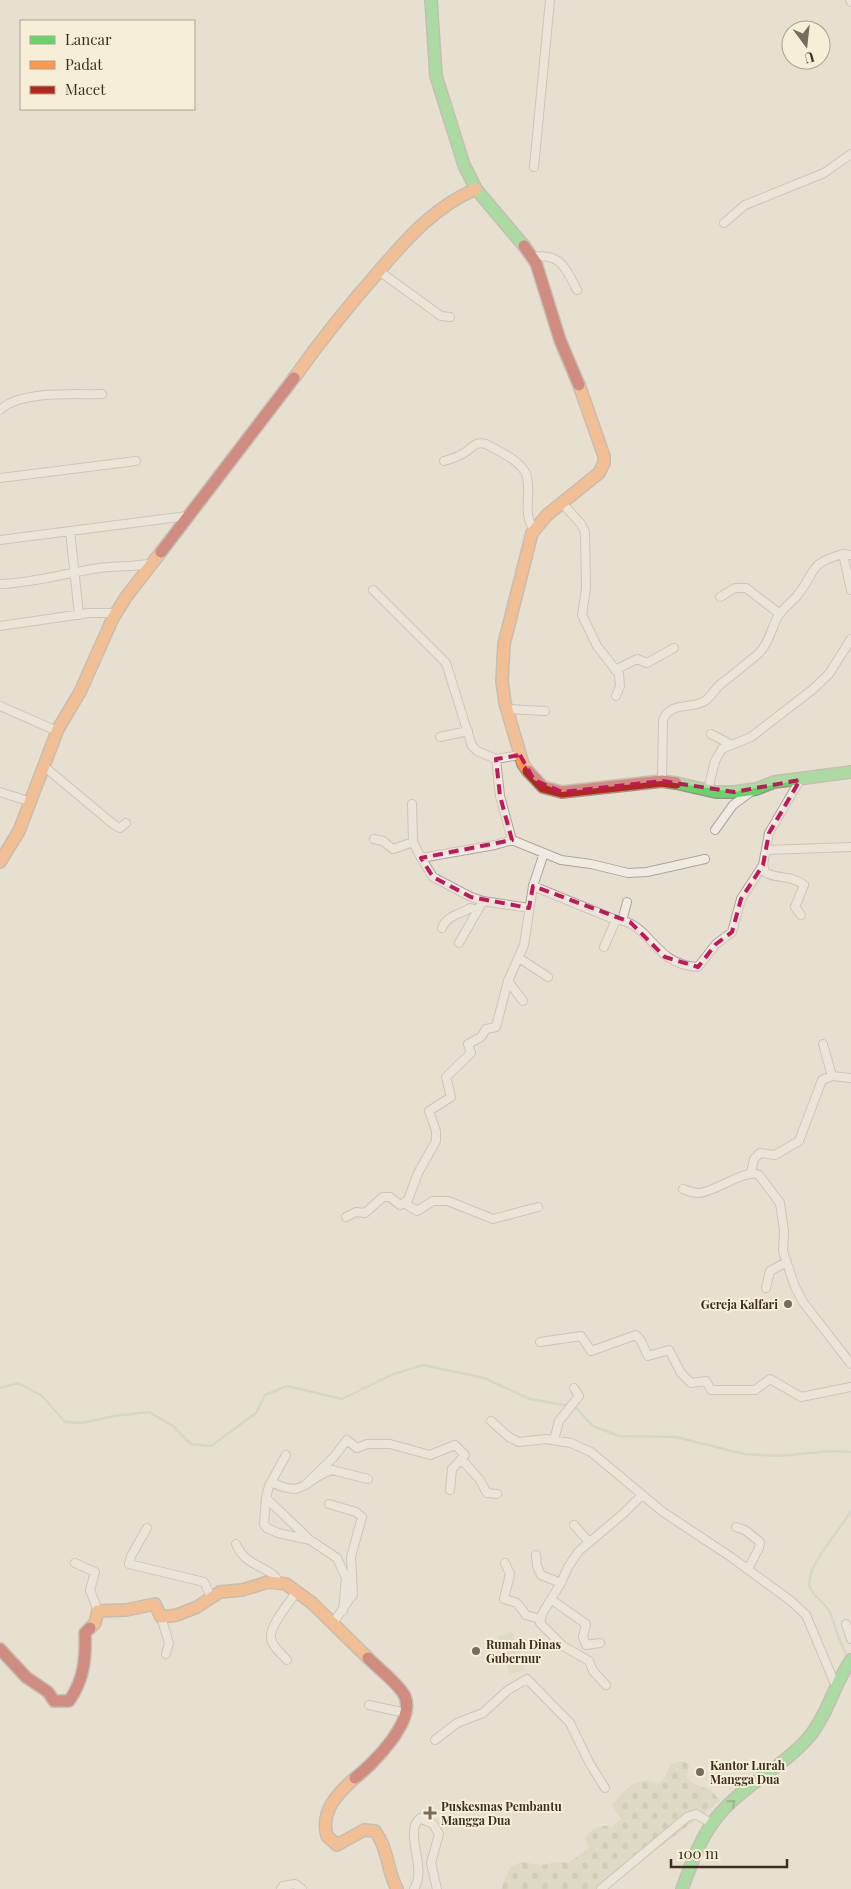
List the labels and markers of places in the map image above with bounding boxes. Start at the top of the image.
place label: Gereja Kalfari [701,1296,778,1312]
marker: Gereja Kalfari [782,1298,794,1310]
place label: Rumah Dinas Gubernur [486,1636,561,1666]
marker: Rumah Dinas Gubernur [470,1645,482,1657]
place label: Kantor Lurah Mangga Dua [710,1757,786,1787]
marker: Kantor Lurah Mangga Dua [694,1766,706,1778]
place label: Puskesmas Pembantu Mangga Dua [441,1798,562,1828]
marker: Puskesmas Pembantu Mangga Dua [423,1806,437,1820]

